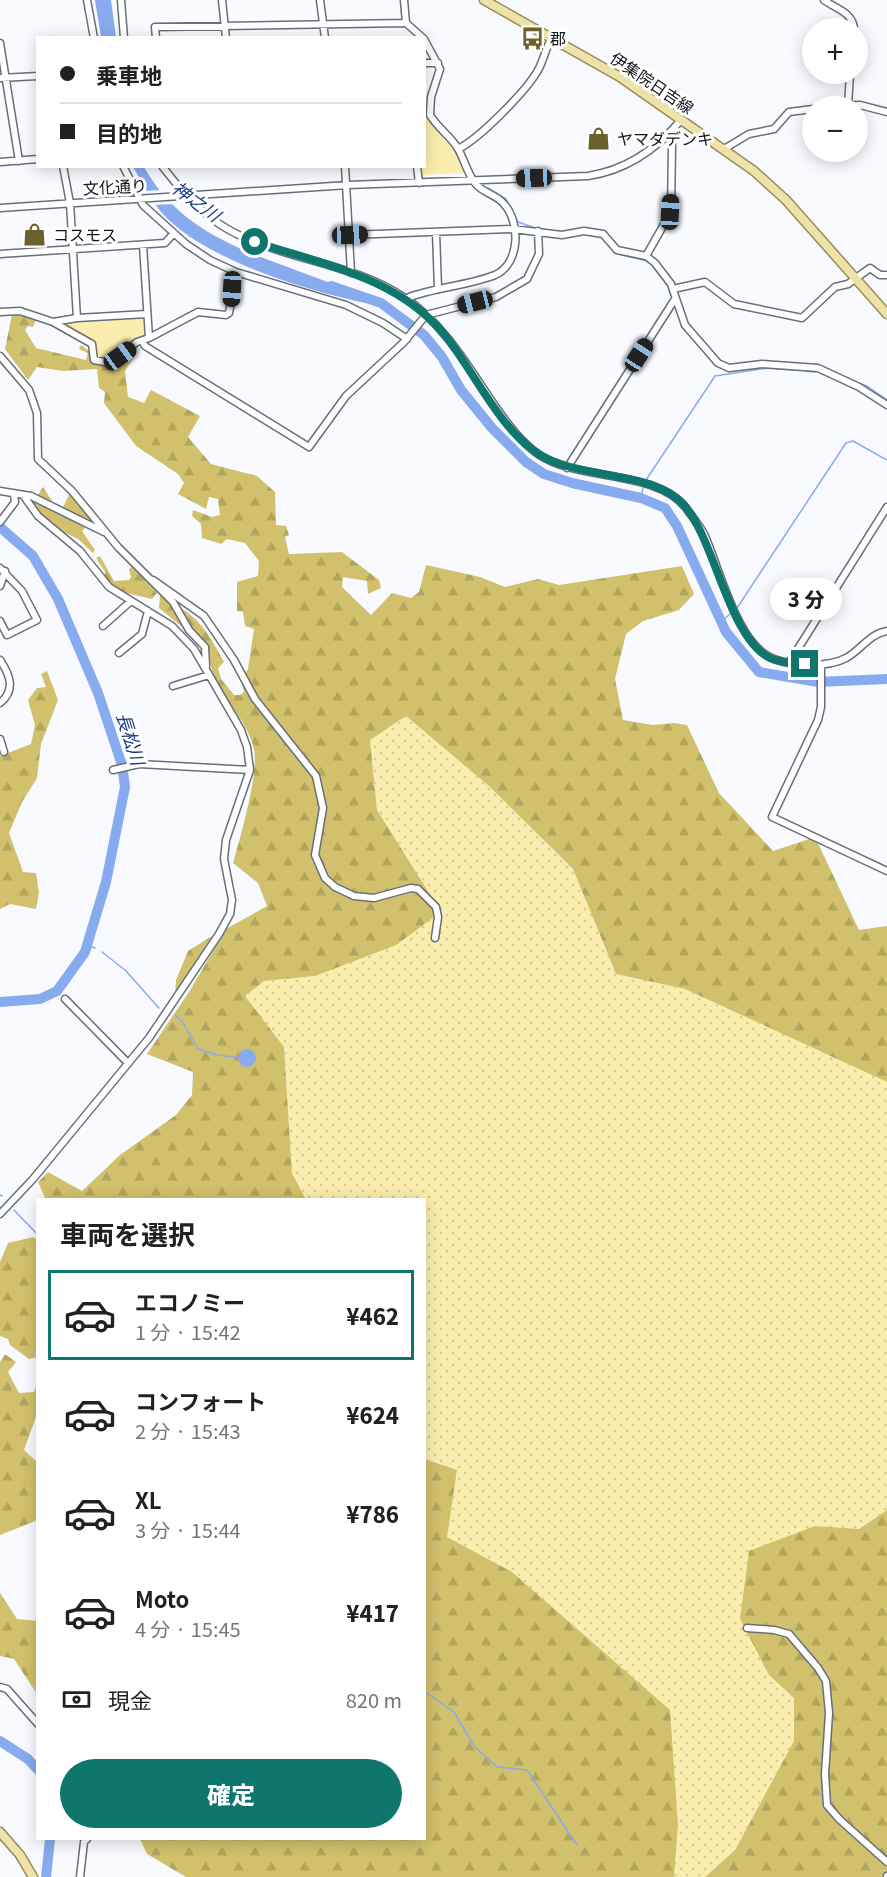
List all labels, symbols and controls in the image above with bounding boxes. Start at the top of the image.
map controls [802,18,868,162]
button: + [802,18,868,84]
bus stop icon: 郡 [519,26,545,52]
place label: 郡 [550,26,566,50]
street label: 伊集院日吉線 [606,45,699,119]
text: 乗車地 [96,58,162,90]
button: − [802,96,868,162]
text: 目的地 [96,116,162,148]
shop icon: ヤマダデンキ [586,126,612,152]
place label: ヤマダデンキ [617,126,713,150]
car [516,168,552,188]
street label: 文化通り [82,172,148,200]
water label: 神之川 [168,174,228,228]
car [660,194,680,230]
shop icon: コスモス [22,222,48,248]
place label: コスモス [53,222,117,246]
car [332,225,368,245]
route start [241,228,268,255]
car [222,271,242,307]
car [455,289,495,315]
car [622,335,656,375]
car [100,338,140,374]
callout: 3 分 [769,577,841,619]
text: 3 分 [788,584,824,613]
route end [791,650,818,677]
water label: 長松川 [112,709,153,770]
text: 車両を選択 [60,1214,195,1253]
text: エコノミー [135,1285,245,1317]
icon: car [63,1288,117,1342]
text: ¥462 [346,1299,399,1331]
text: 1 分 · 15:42 [135,1317,241,1346]
text: コンフォート [135,1384,266,1416]
icon: car [63,1387,117,1441]
text: ¥624 [346,1398,399,1430]
text: 2 分 · 15:43 [135,1416,241,1445]
text: XL [135,1483,162,1515]
icon: car [63,1486,117,1540]
text: ¥786 [346,1497,399,1529]
text: 3 分 · 15:44 [135,1515,241,1544]
text: Moto [135,1582,189,1614]
icon: car [63,1585,117,1639]
text: ¥417 [346,1596,399,1628]
text: 4 分 · 15:45 [135,1614,241,1643]
icon: cash [60,1683,93,1716]
text: 現金 [108,1683,152,1715]
text: 820 m [346,1685,402,1714]
button: 確定 [60,1759,402,1828]

